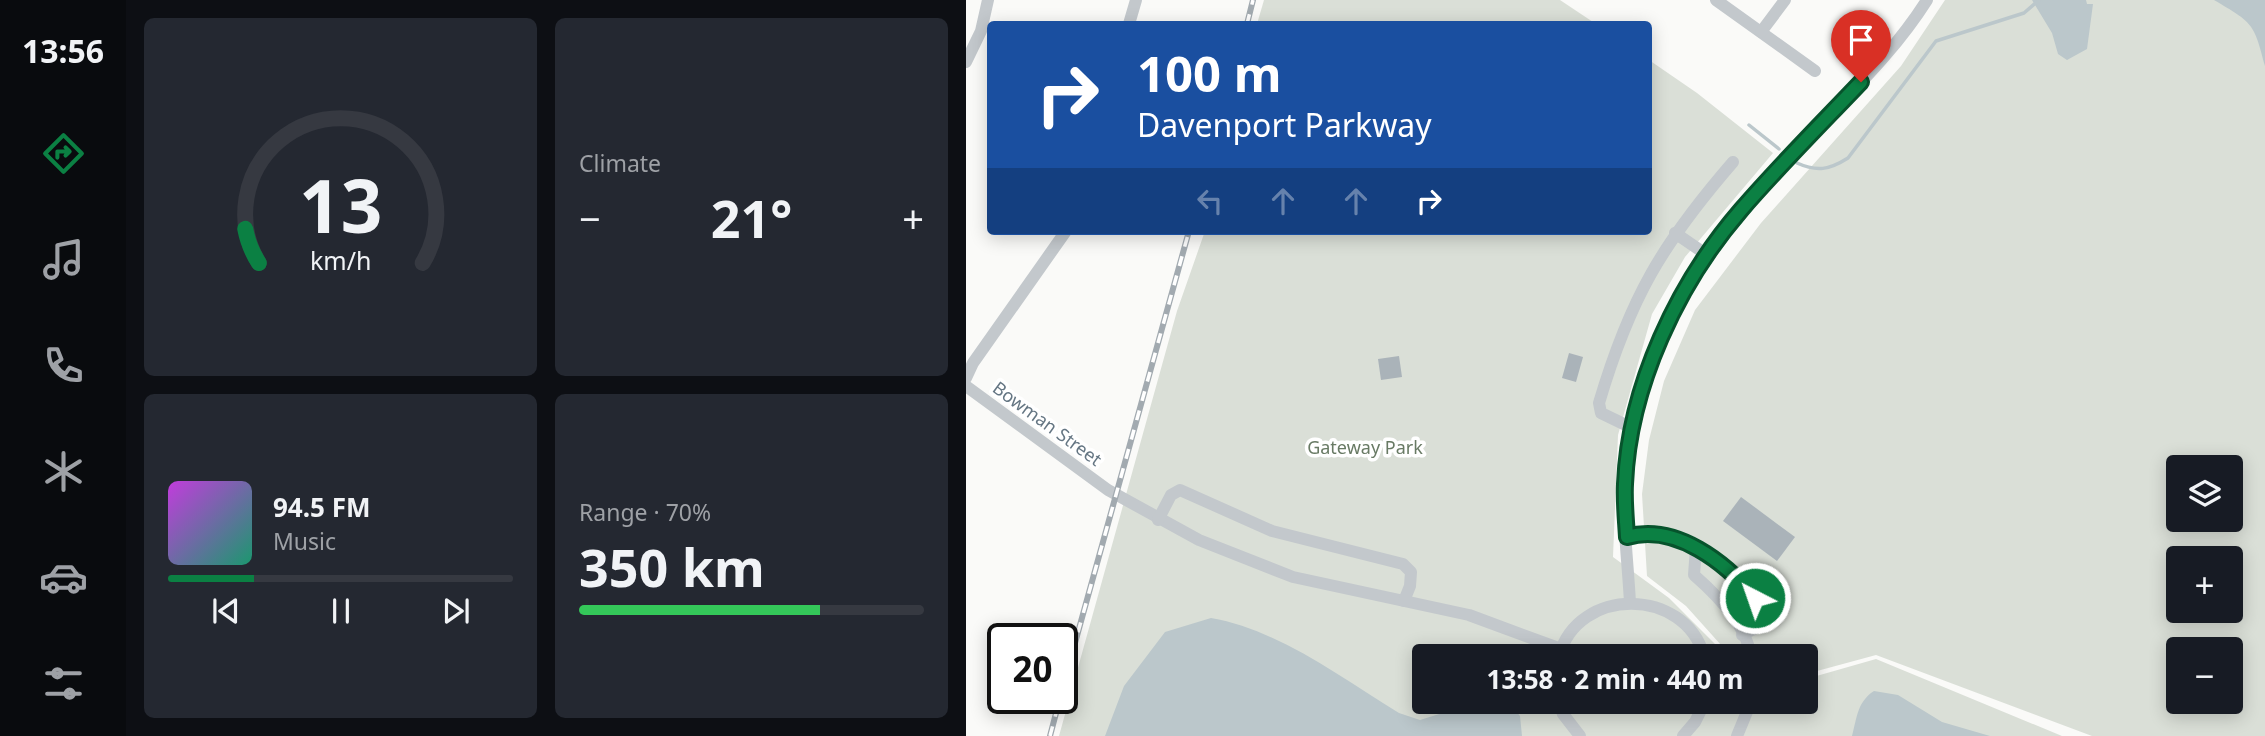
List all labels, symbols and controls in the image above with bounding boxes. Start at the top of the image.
pin [1831,10,1891,82]
icon: arrive [1842,21,1880,59]
text: 13:56 [22,29,104,72]
text: 100 m [1137,40,1282,106]
icon: right [1022,49,1113,140]
text: Davenport Parkway [1137,103,1432,146]
icon: directions [39,129,88,178]
text: Climate [579,147,661,179]
text: 13 [299,155,382,254]
text: 21° [711,182,792,253]
icon: left [1191,182,1229,220]
icon: ahead [1264,182,1302,220]
icon: ahead [1337,182,1375,220]
icon: right [1410,182,1448,220]
text: − [579,192,601,244]
text: + [902,192,924,244]
icon: music [39,235,88,284]
text: km/h [310,243,371,277]
icon: phone [39,341,88,390]
street label: Bowman Street [988,375,1107,471]
park label: Gateway Park [1307,435,1423,459]
icon: climate [39,447,88,496]
map controls [2166,455,2243,714]
button: layers [2166,455,2243,532]
text: 94.5 FM [273,489,370,525]
text: Range · 70% [579,496,711,528]
text: Music [273,525,336,557]
text: 350 km [579,531,765,602]
button: + [2166,546,2243,623]
icon: car [39,553,88,602]
position arrow [1718,561,1792,635]
icon: previous [207,592,245,630]
icon: pause [322,592,360,630]
icon: next [437,592,475,630]
speed limit sign: 20 [987,623,1078,714]
button: − [2166,637,2243,714]
icon: filters [39,659,88,708]
text: 13:58 · 2 min · 440 m [1487,661,1743,697]

